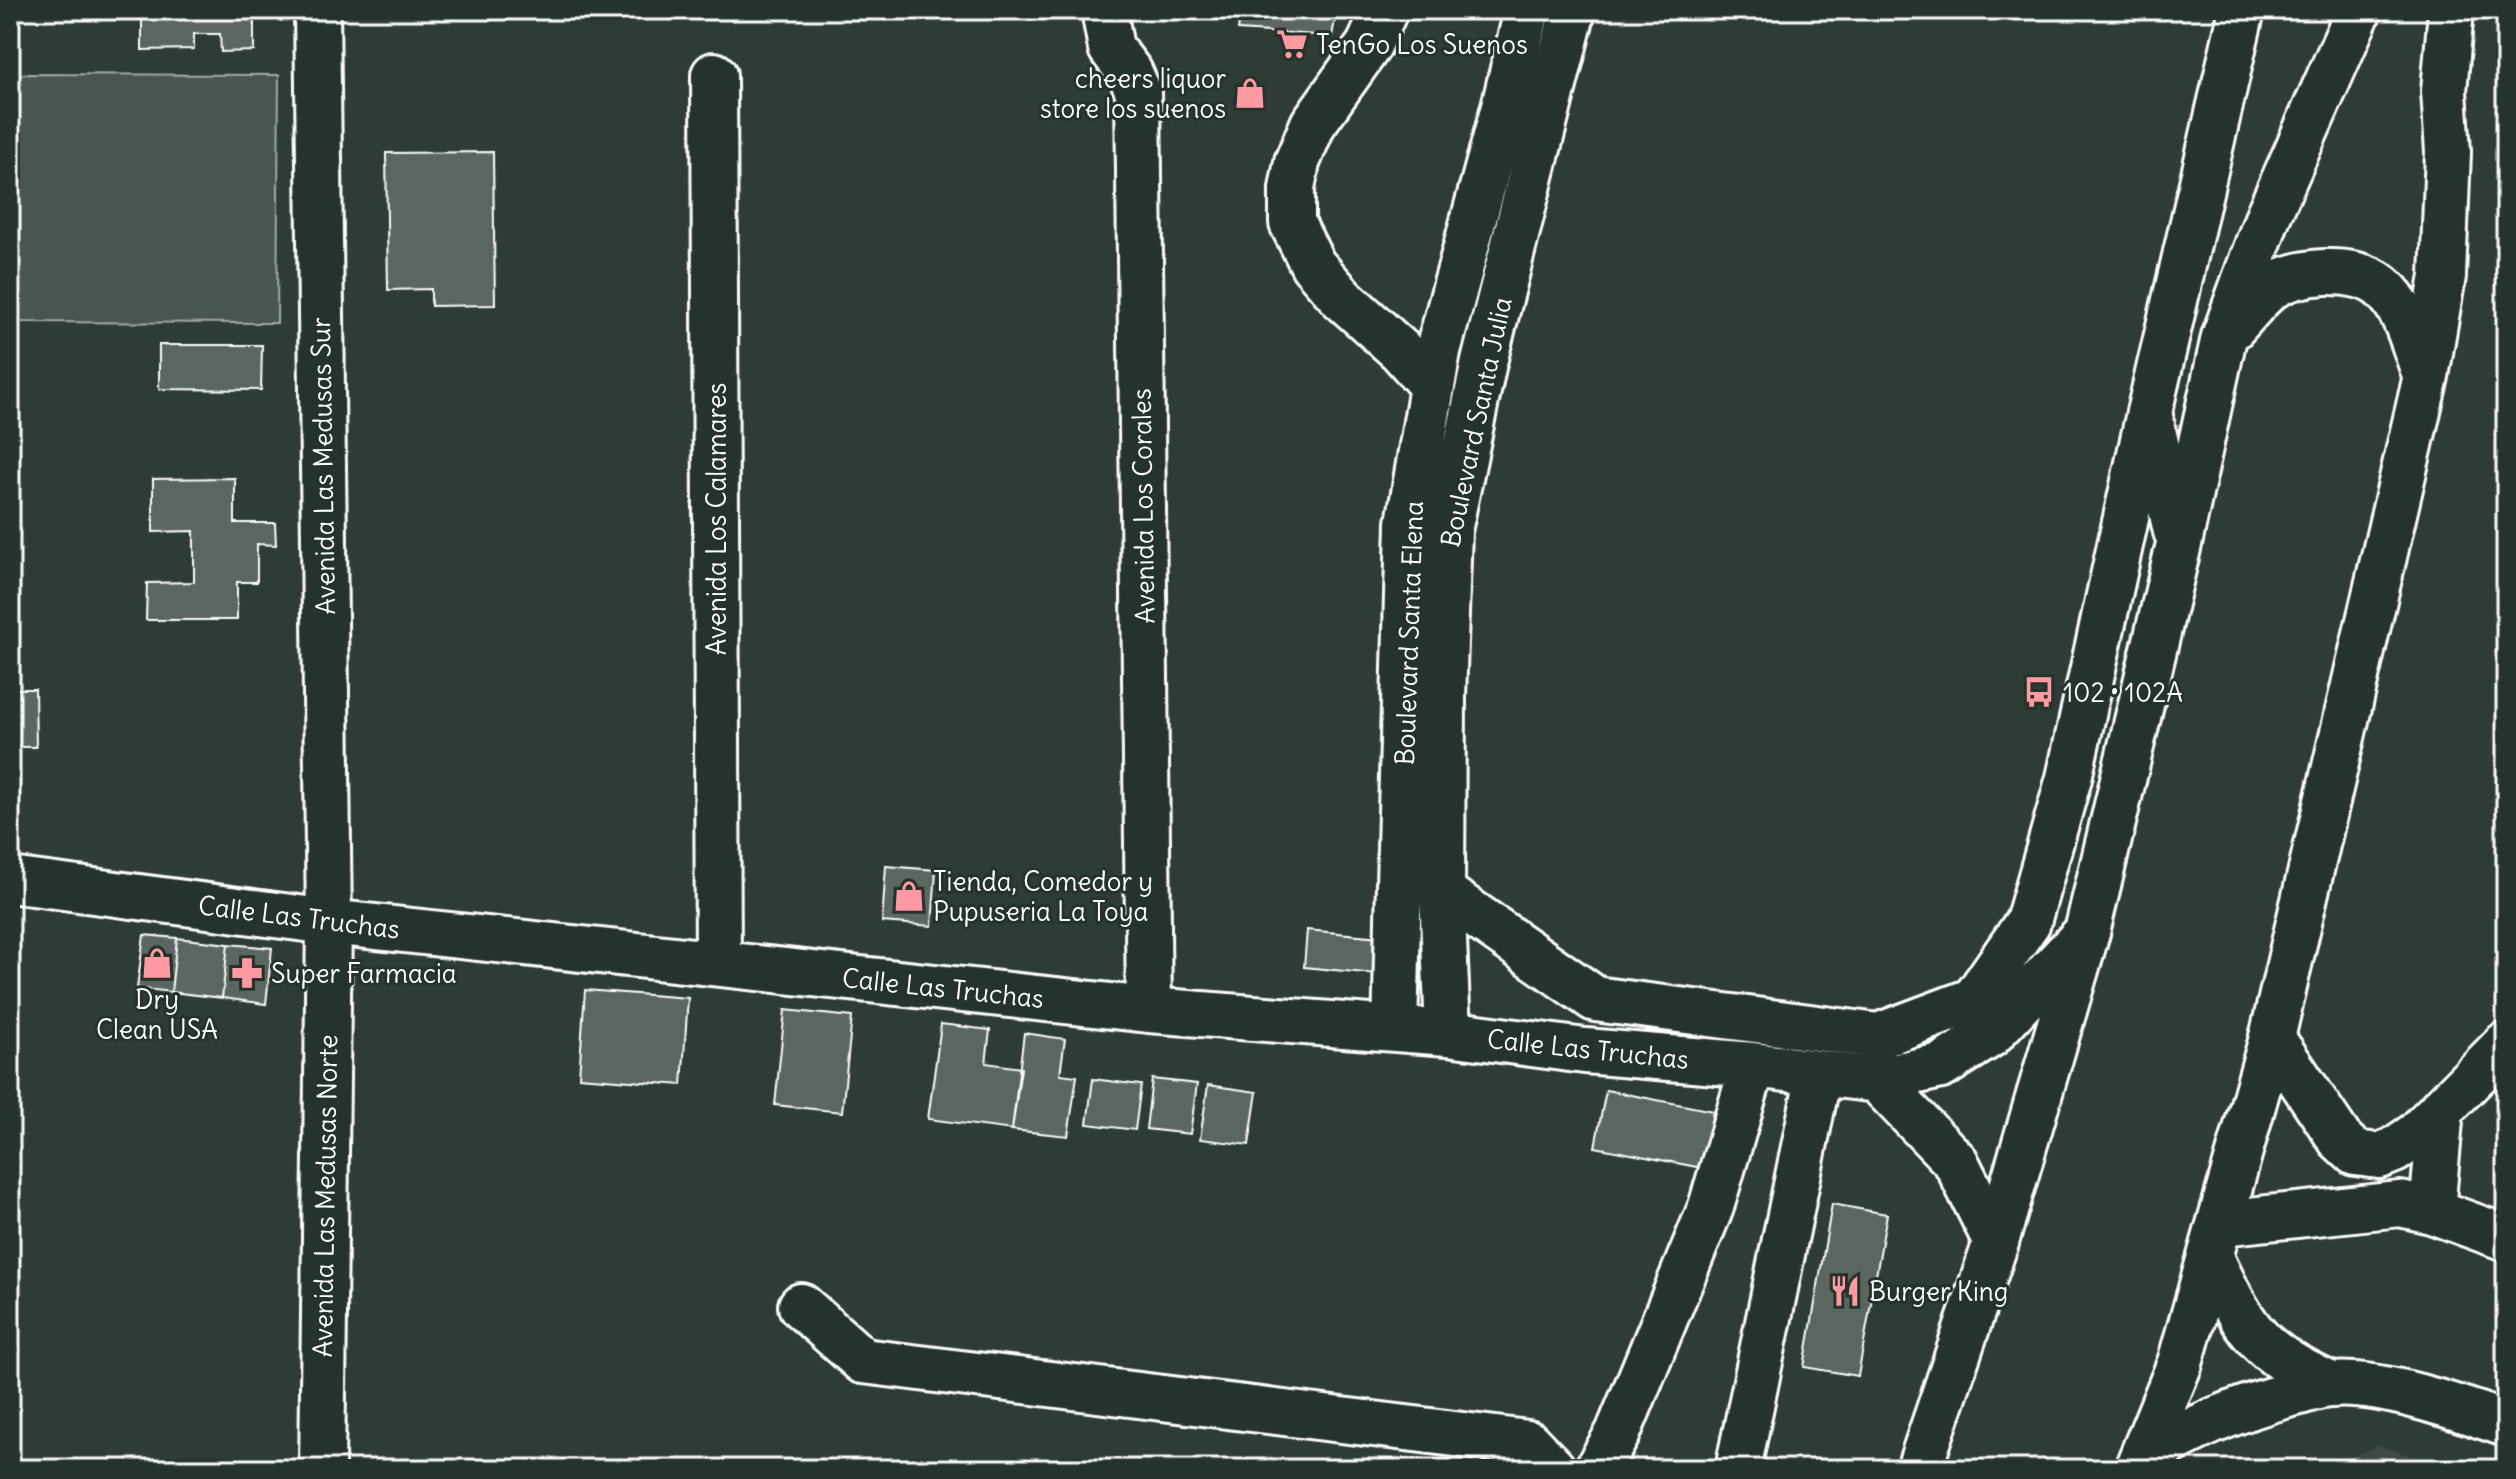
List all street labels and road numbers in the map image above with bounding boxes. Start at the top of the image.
street label: Boulevard Santa Julia [1433,294,1519,550]
street label: Avenida Las Medusas Sur [304,317,342,615]
street label: Avenida Los Calamares [700,383,733,655]
street label: Avenida Los Corales [1124,388,1162,624]
street label: Boulevard Santa Elena [1388,500,1430,766]
street label: Calle Las Truchas [196,888,402,946]
street label: Calle Las Truchas [840,961,1046,1015]
street label: Calle Las Truchas [1485,1022,1691,1076]
street label: Avenida Las Medusas Norte [306,1034,344,1358]

